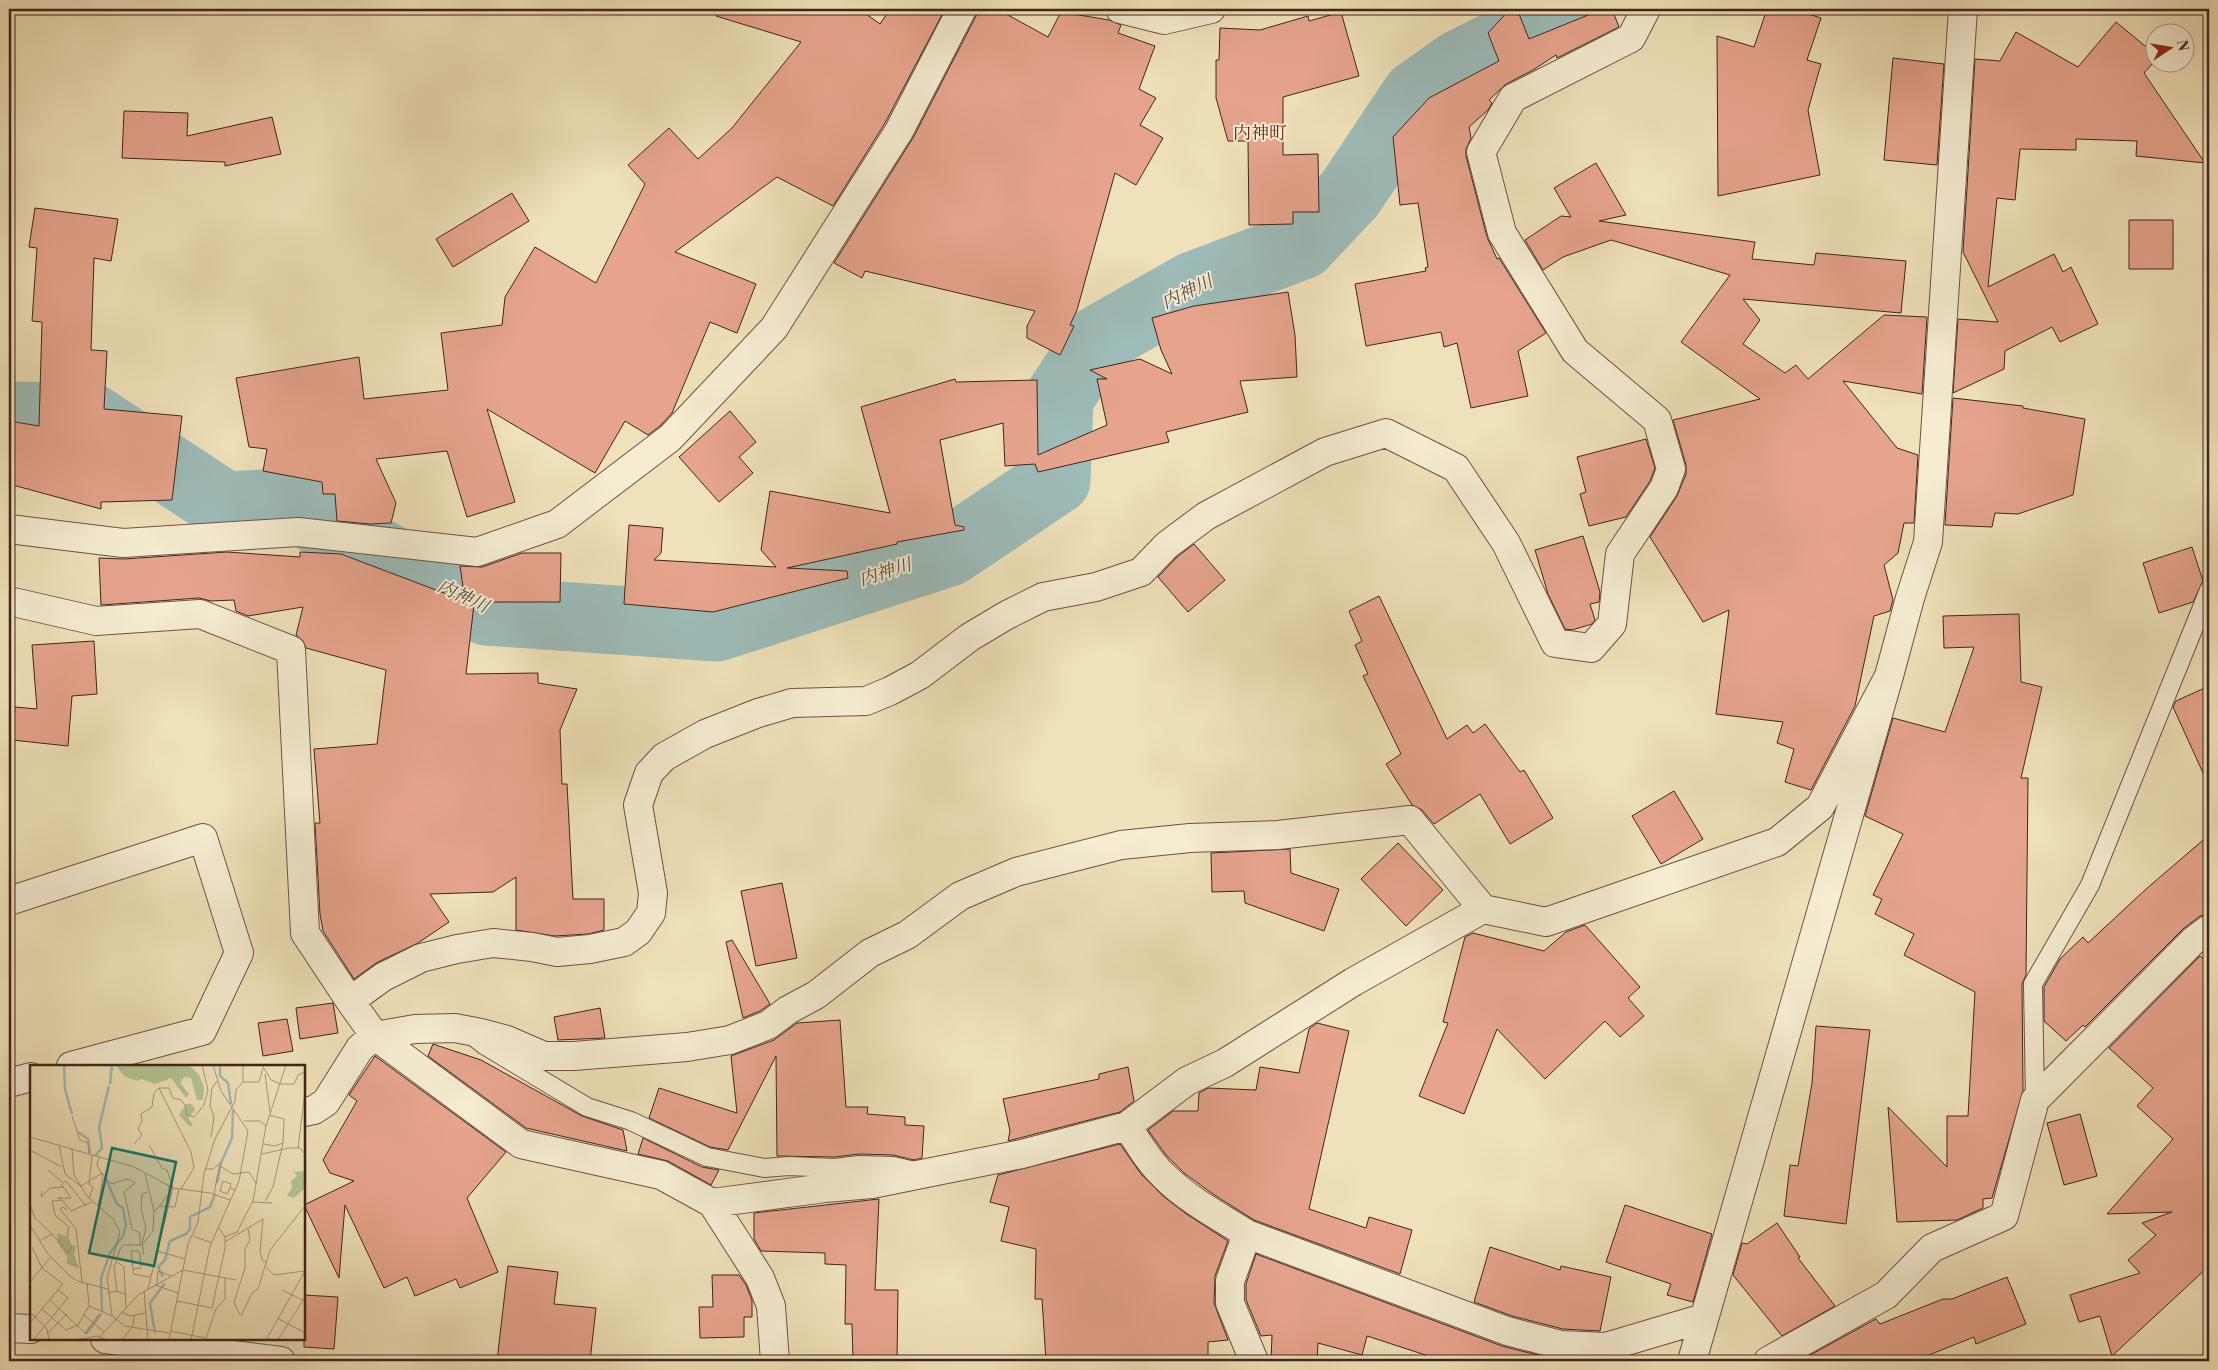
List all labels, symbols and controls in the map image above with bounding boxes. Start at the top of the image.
north arrow [2146,22,2196,72]
text: N [2172,38,2192,53]
district label: 内神町 [1233,122,1287,145]
water label: 内神川 [1158,269,1218,315]
water label: 内神川 [856,553,916,592]
water label: 内神川 [433,575,494,619]
inset map [30,1065,305,1340]

